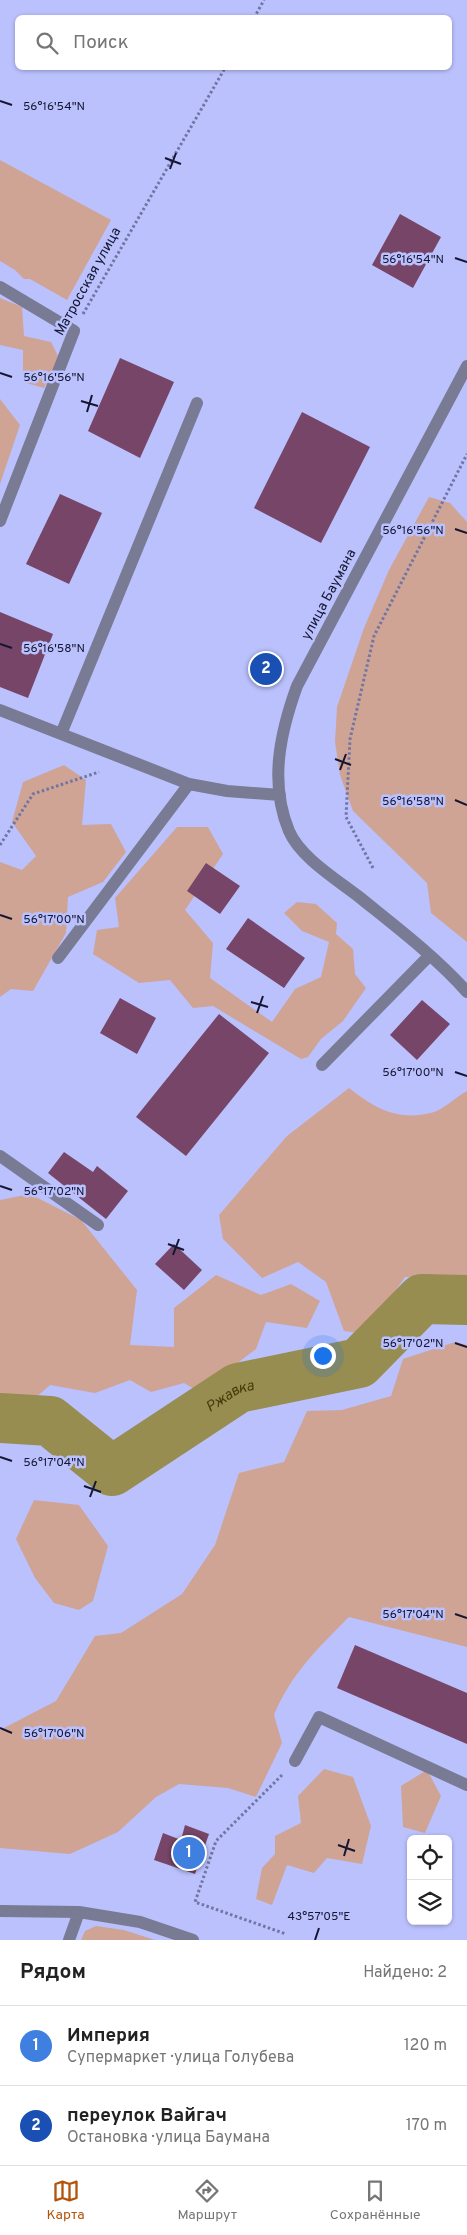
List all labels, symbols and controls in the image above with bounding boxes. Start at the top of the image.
search box [15,15,452,70]
icon: search [33,29,61,57]
text: Поиск [73,31,129,55]
text: 56°16'54"N [23,99,85,115]
street label: Матросская улица [51,224,125,339]
text: 56°16'54"N [382,252,444,268]
text: 56°16'56"N [23,370,85,386]
text: 56°16'56"N [382,523,444,539]
street label: улица Баумана [298,546,360,643]
text: 56°16'58"N [23,641,85,657]
pin: 2 [250,650,282,688]
text: 56°16'58"N [382,794,444,810]
text: 56°17'00"N [23,912,85,928]
text: 56°17'00"N [382,1065,444,1081]
text: 56°17'02"N [23,1184,85,1200]
text: 56°17'02"N [382,1336,444,1352]
your location [310,1343,336,1369]
water label: Ржавка [203,1377,256,1418]
text: 56°17'04"N [23,1455,85,1471]
text: 56°17'04"N [382,1607,444,1623]
text: 56°17'06"N [24,1726,85,1742]
pin: 1 [173,1834,205,1872]
map controls [407,1835,452,1925]
button: locate [407,1835,452,1880]
button: layers [407,1880,452,1925]
text: 43°57'05"E [288,1909,350,1925]
text: Рядом [20,1959,86,1986]
text: Найдено: 2 [363,1963,447,1983]
text: Империя [67,2024,150,2048]
text: 1 [33,2036,39,2056]
text: 120 m [404,2036,447,2056]
text: Супермаркет · улица Голубева [67,2048,294,2068]
text: переулок Вайгач [67,2104,227,2128]
text: 2 [31,2116,41,2136]
text: 170 m [406,2116,447,2136]
text: Остановка · улица Баумана [67,2128,270,2148]
tab: Карта [46,2177,85,2224]
tab: Маршрут [177,2177,237,2224]
tab: Сохранённые [330,2177,421,2224]

